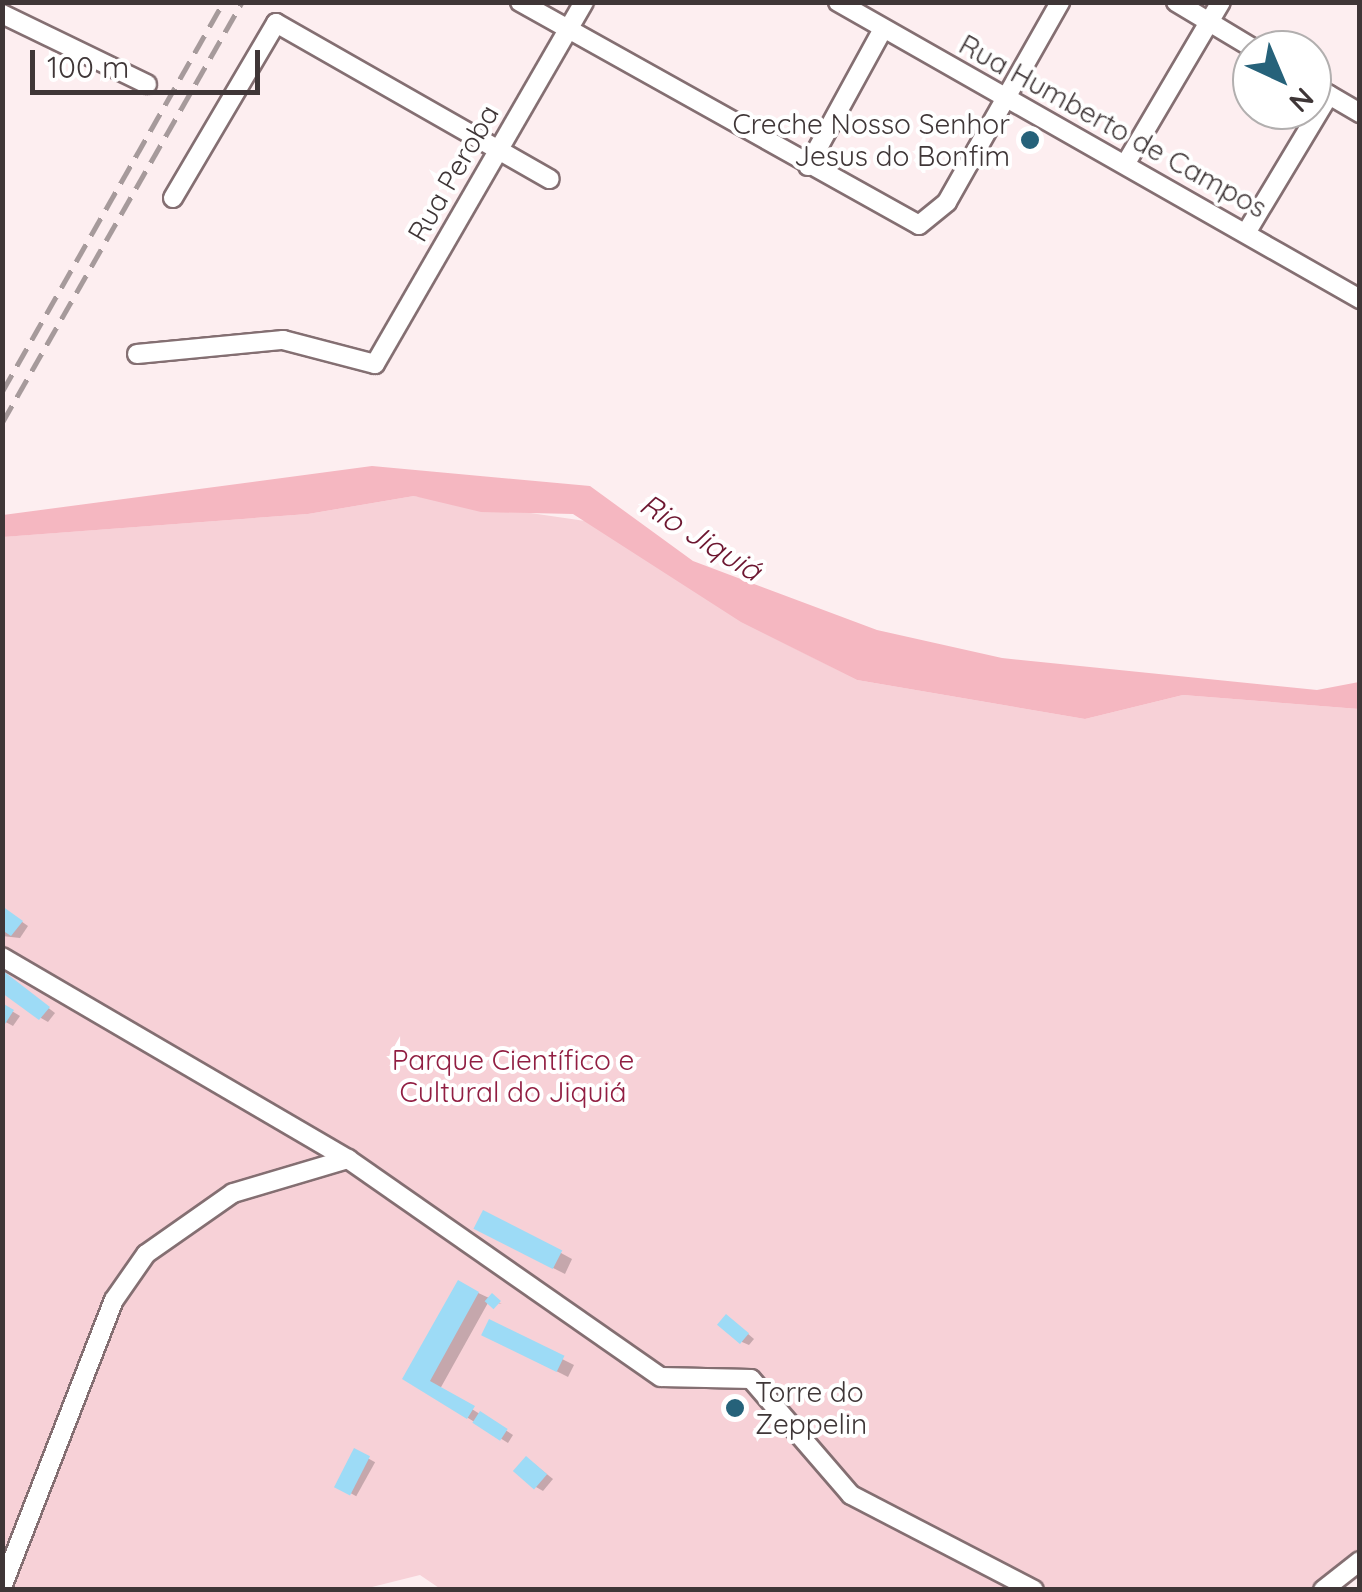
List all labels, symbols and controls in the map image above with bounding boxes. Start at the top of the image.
street label: Rua Humberto de Campos [953,27,1273,225]
scale bar [35,30,265,92]
north arrow [1232,30,1332,130]
text: 100 m [47,48,129,86]
text: N [1282,81,1321,120]
street label: Rua Peroba [400,99,506,247]
place label: Creche Nosso Senhor Jesus do Bonfim [732,107,1010,173]
marker: Creche Nosso Senhor Jesus do Bonfim [1019,129,1041,151]
water label: Rio Jiquiá [634,486,768,588]
park label: Parque Científico e Cultural do Jiquiá [392,1043,634,1109]
place label: Torre do Zeppelin [755,1375,867,1441]
marker: Torre do Zeppelin [724,1397,746,1419]

